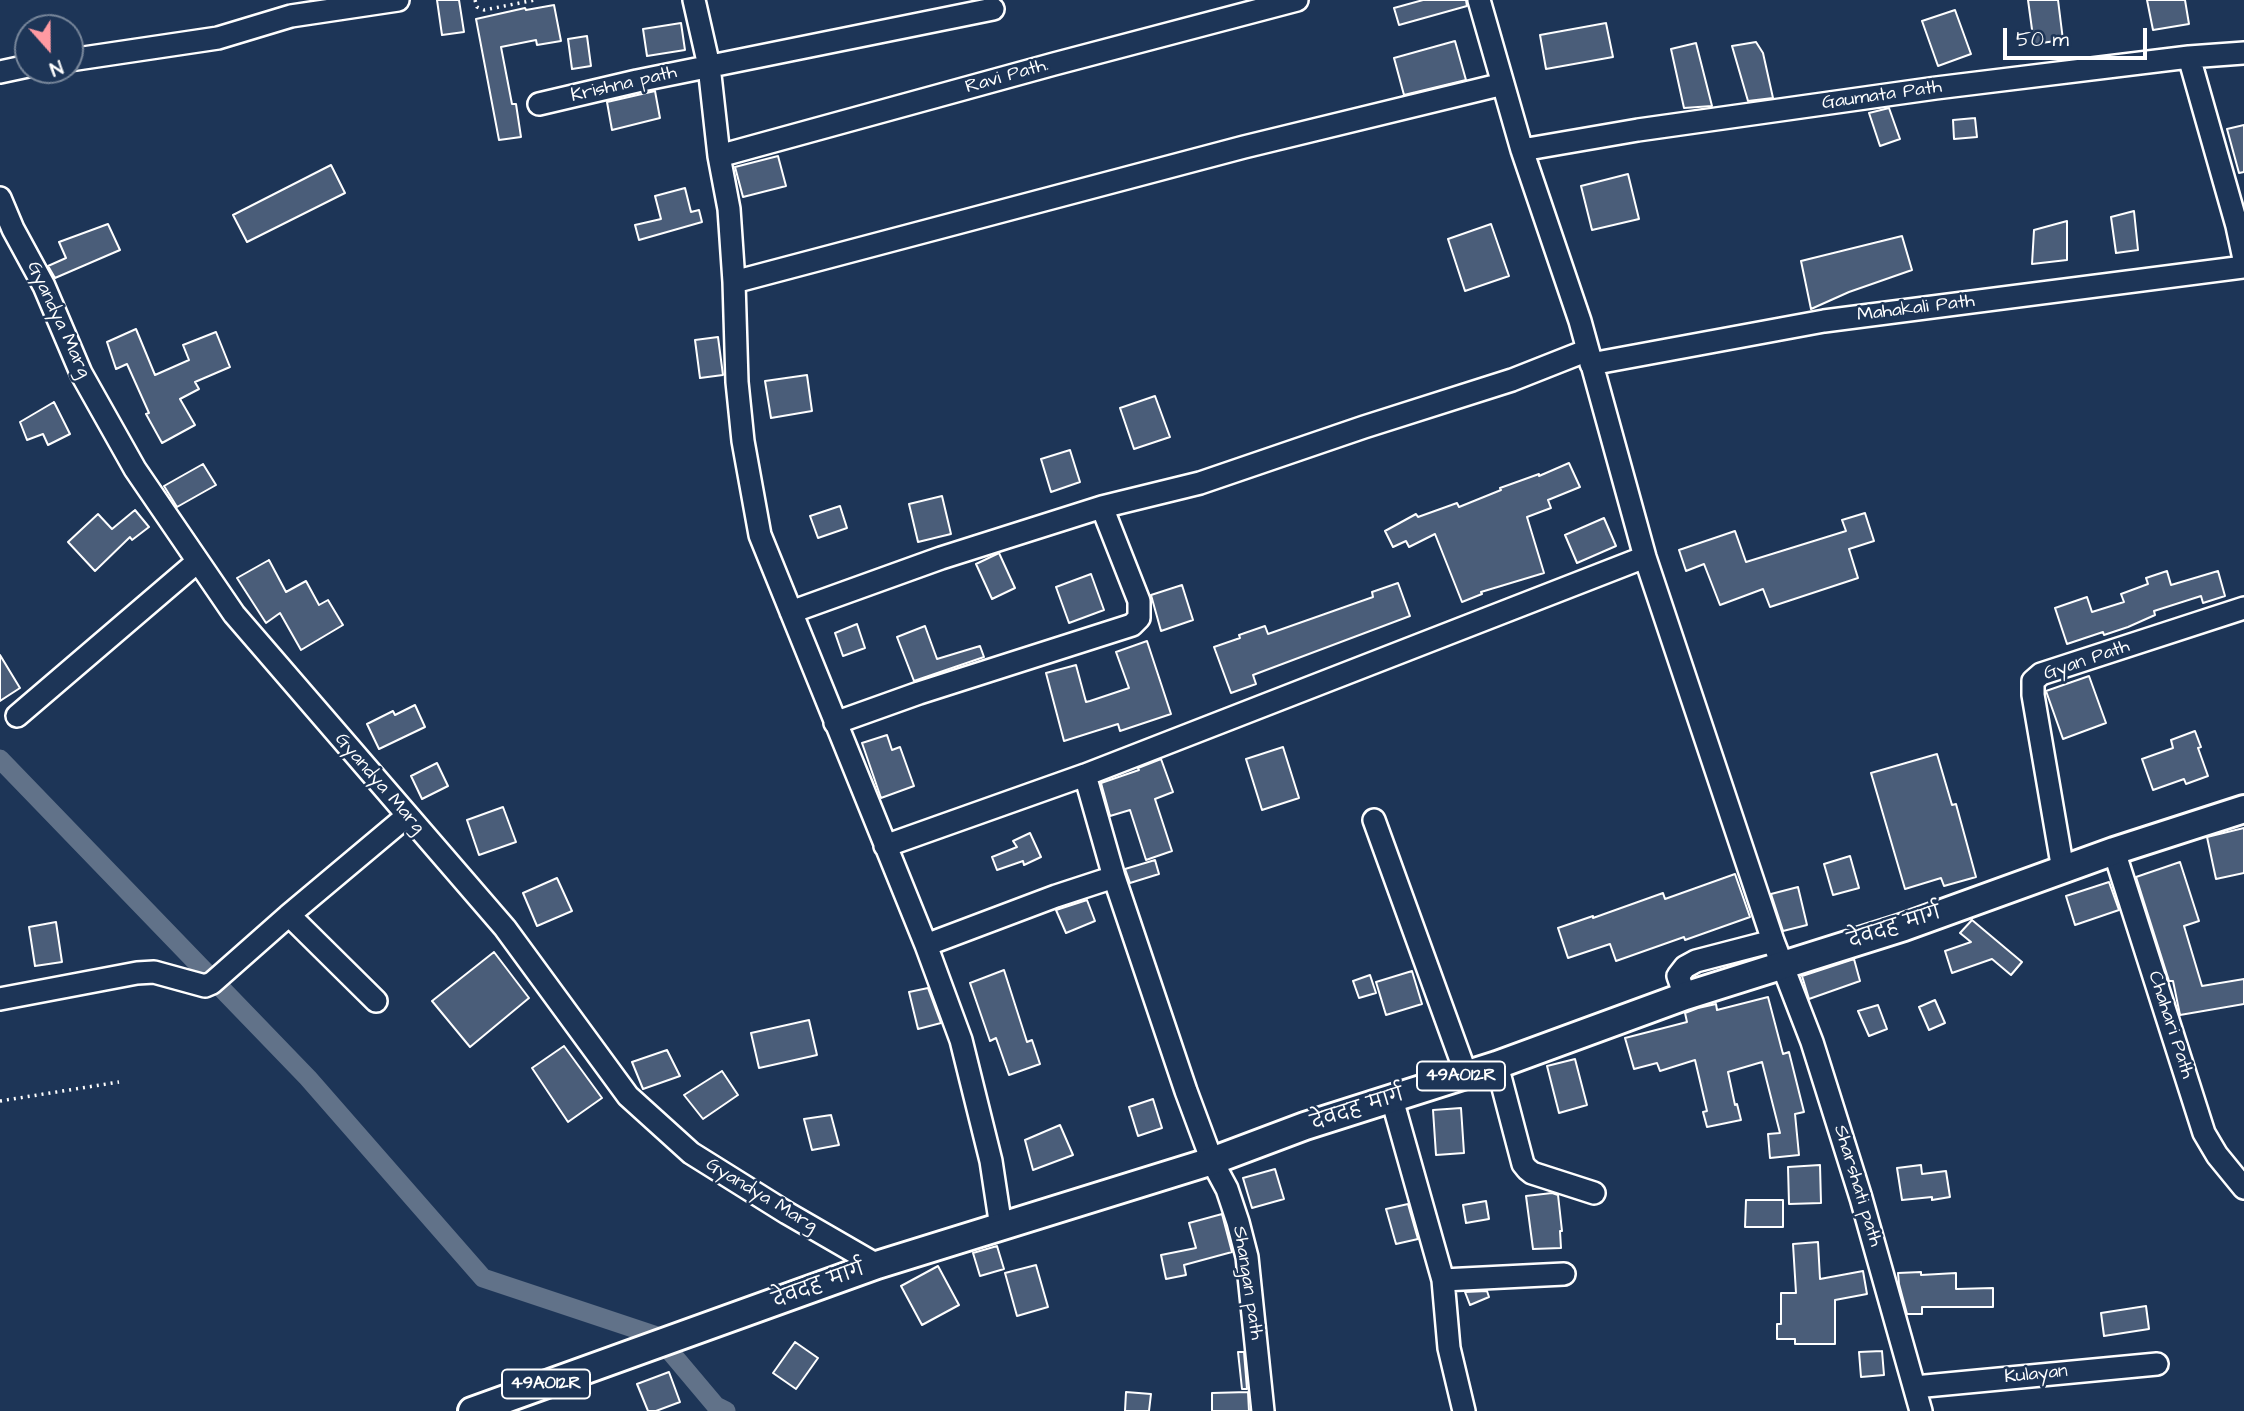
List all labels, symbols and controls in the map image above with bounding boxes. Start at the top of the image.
north arrow [14,14,84,84]
scale bar [2006,14,2150,58]
text: 50 m [2016,25,2069,54]
text: N [46,52,66,82]
street label: Ravi Path. [963,54,1051,100]
street label: Krishna path [569,62,679,108]
street label: Gaumata Path [1821,76,1943,116]
street label: Gyandya Marg [21,258,95,382]
street label: Mahakali Path [1856,290,1976,328]
street label: Gyan Path [2041,636,2133,686]
street label: Gyandya Marg [329,729,429,839]
street label: देवदह मार्ग [1846,902,1944,954]
street label: Chahari Path [2142,968,2198,1082]
road number: 49A012R [1417,1062,1505,1091]
street label: देवदह मार्ग [1309,1084,1407,1136]
street label: Sharshati path [1828,1122,1886,1250]
street label: Gyandya Marg [701,1154,821,1238]
street label: Shangan path [1227,1225,1267,1341]
street label: देवदह मार्ग [770,1259,868,1313]
street label: Kulayan [2003,1360,2069,1390]
road number: 49A012R [502,1370,590,1399]

